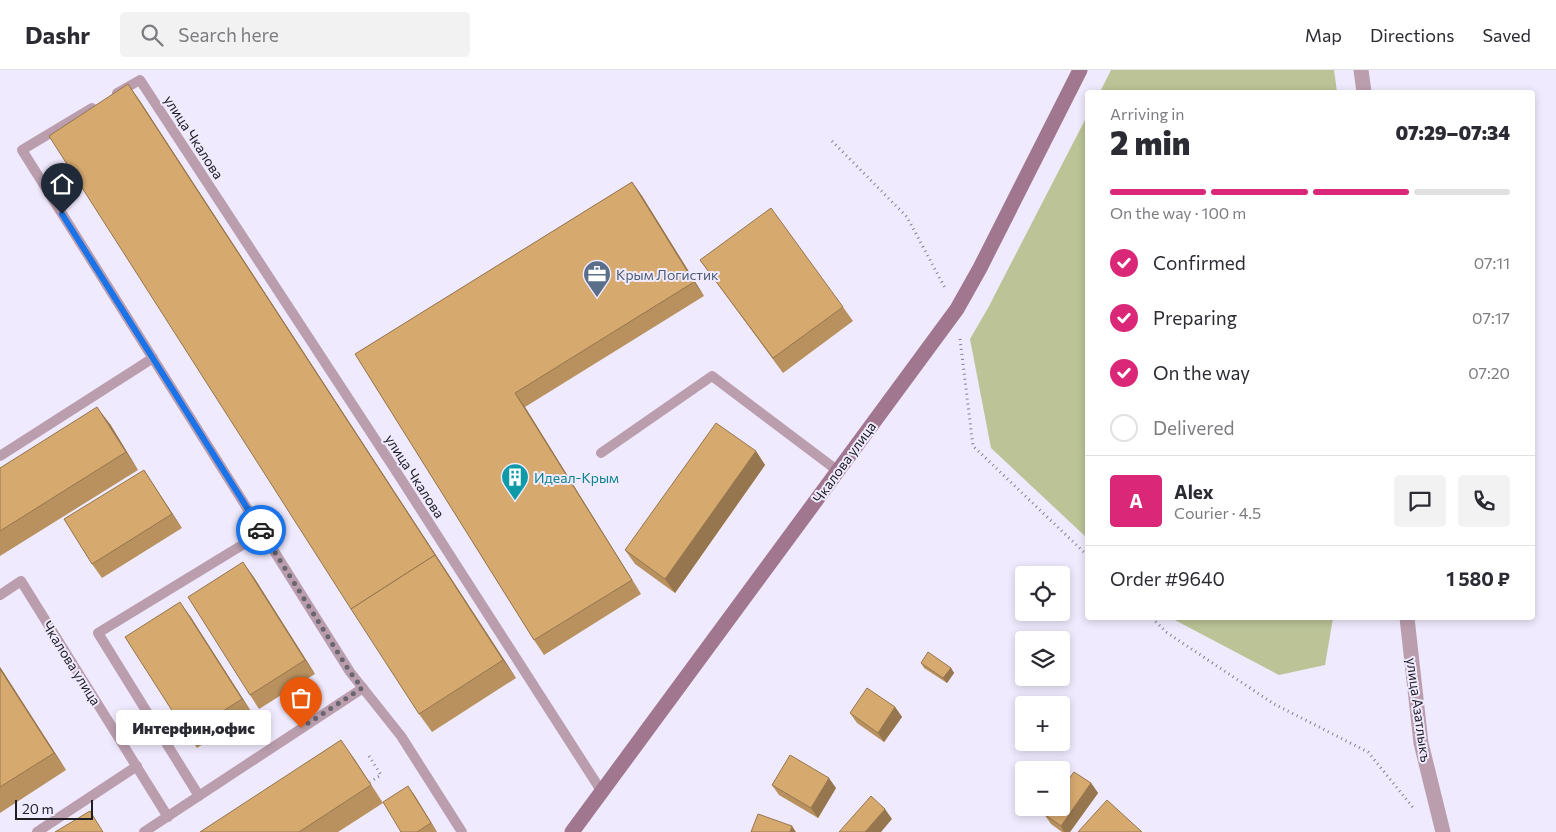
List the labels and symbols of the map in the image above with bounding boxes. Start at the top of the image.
street label: улица Чкалова [161,92,227,182]
pin [41,163,83,214]
office icon: Крым Логистик [582,259,612,298]
place label: Крым Логистик [616,266,719,283]
street label: Чкалова улица [809,418,879,506]
street label: улица Чкалова [382,431,448,521]
building icon: Идеал-Крым [500,462,530,501]
place label: Идеал-Крым [534,469,619,486]
courier [236,505,286,555]
street label: Чкалова улица [39,618,105,708]
street label: улица Азатлыкъ [1403,657,1435,764]
pin [280,677,322,728]
callout: Интерфин,офис [116,710,271,746]
scale bar [15,797,92,820]

